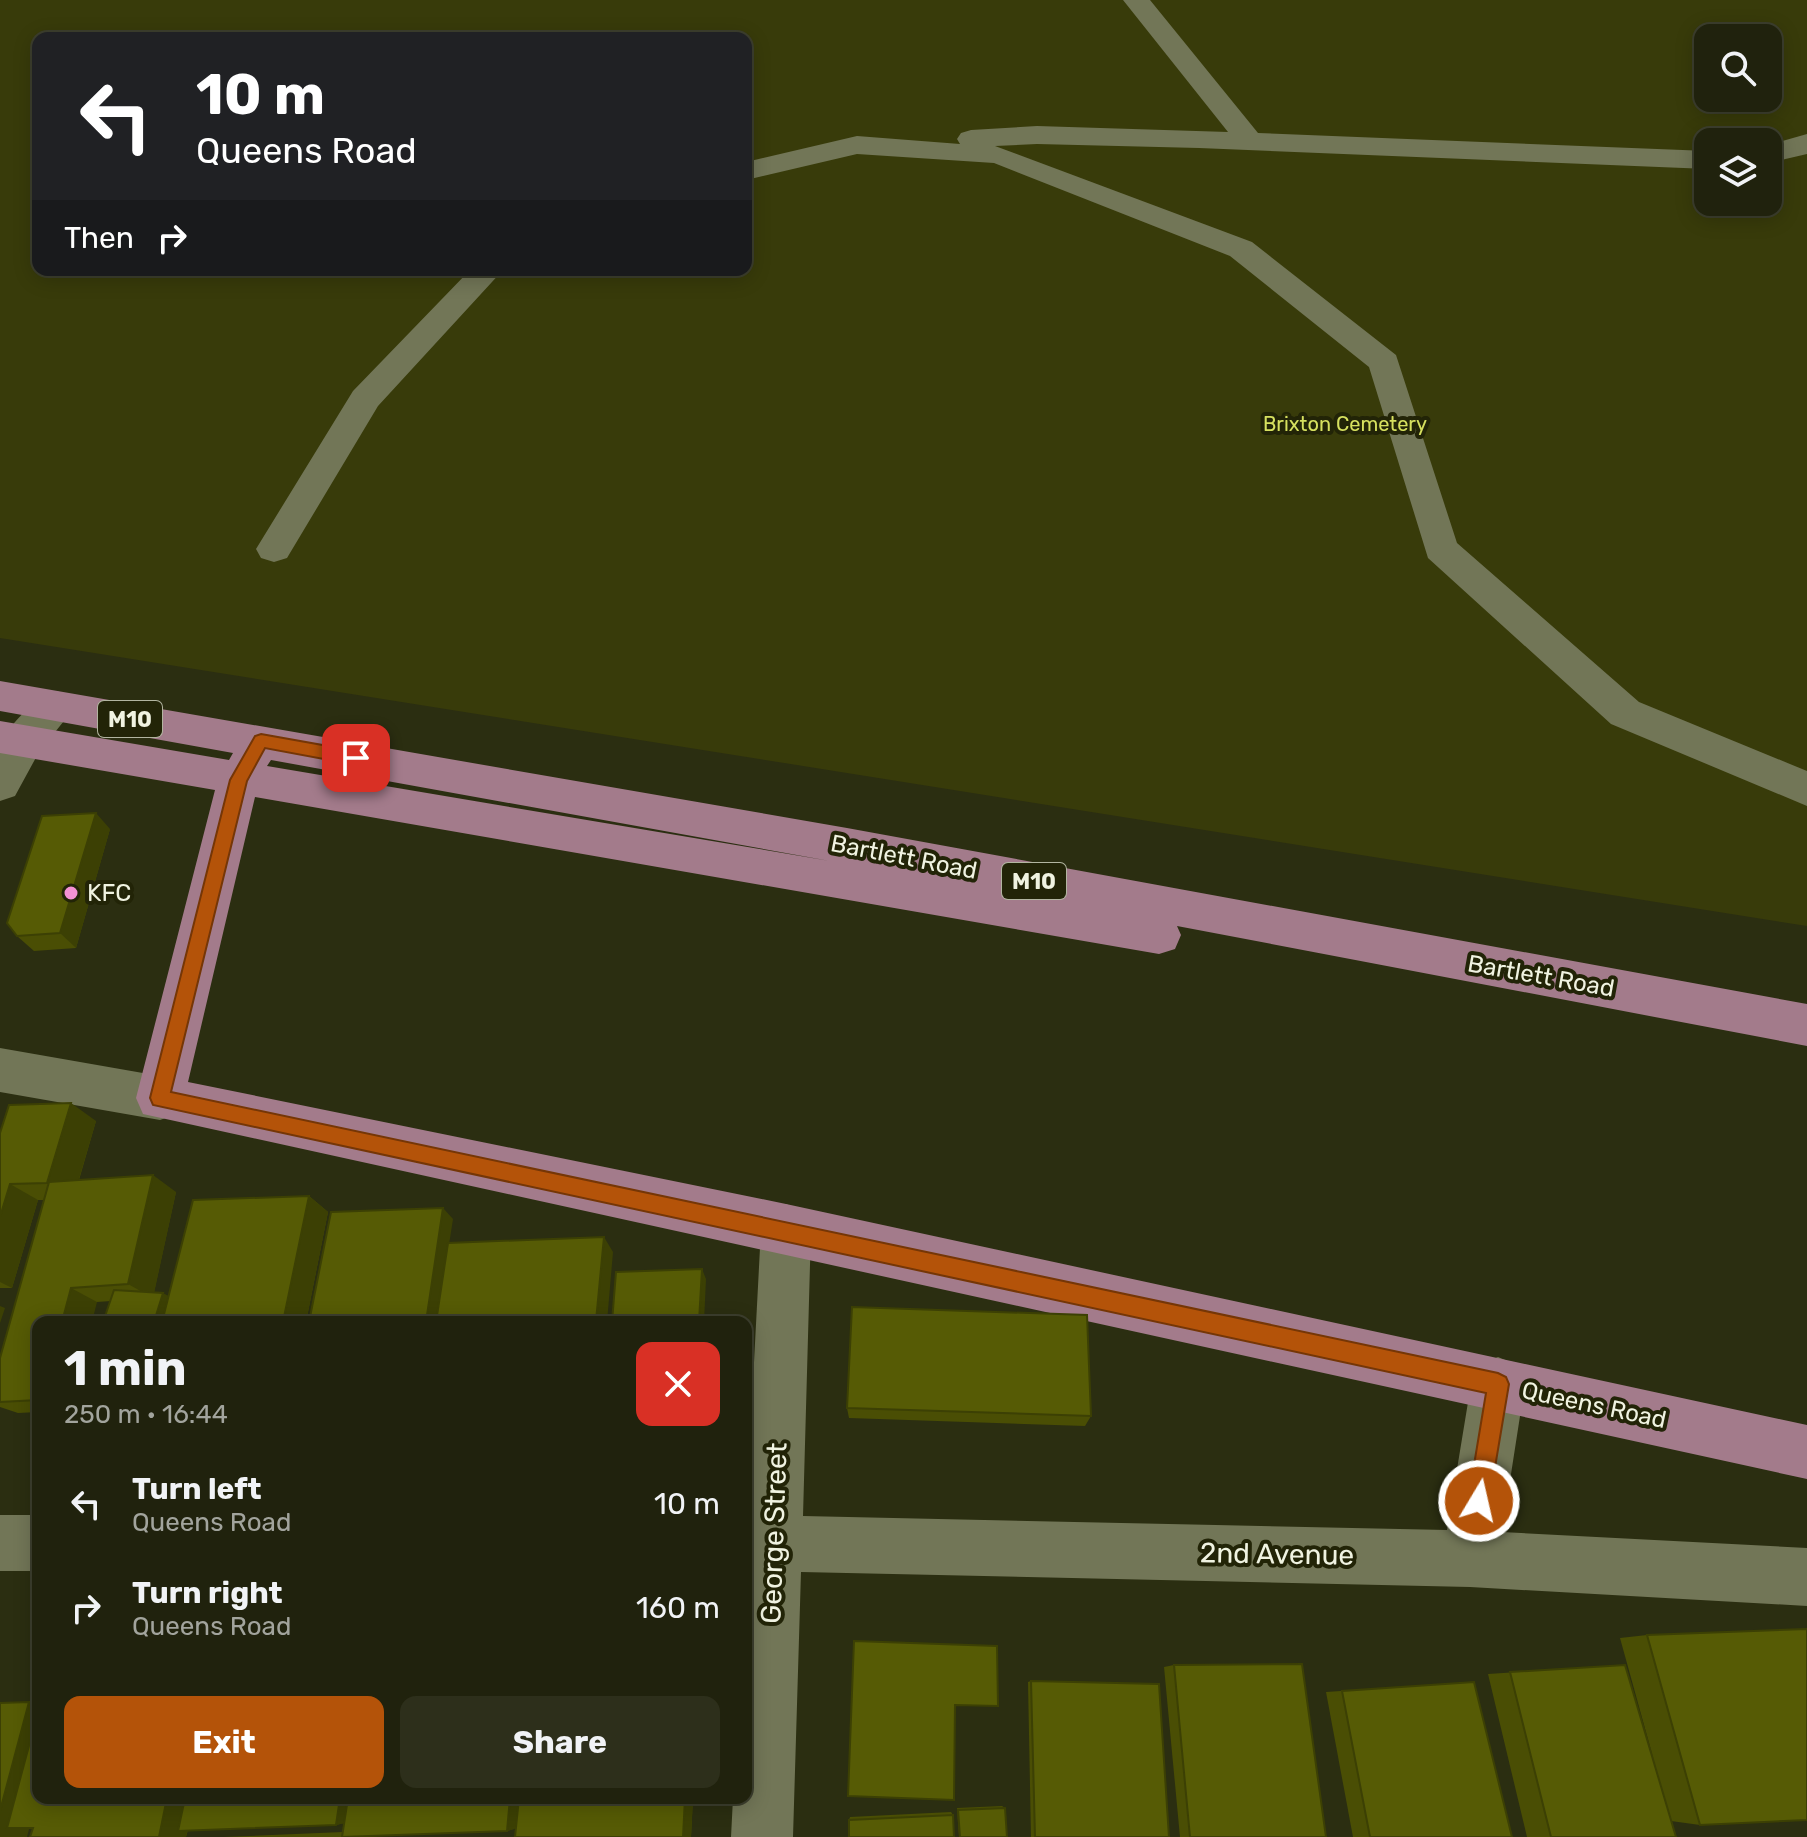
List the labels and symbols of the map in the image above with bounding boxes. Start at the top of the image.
park label: Brixton Cemetery [1263,412,1427,436]
road number: M10 [98,701,162,737]
pin [322,724,390,792]
street label: Bartlett Road [828,829,980,885]
road number: M10 [1002,863,1066,899]
place label: KFC [87,879,131,907]
marker: KFC [62,884,80,902]
street label: Bartlett Road [1465,949,1617,1003]
street label: Queens Road [1519,1376,1669,1434]
street label: George Street [754,1442,794,1624]
position arrow [1437,1459,1521,1543]
street label: 2nd Avenue [1200,1536,1354,1572]

